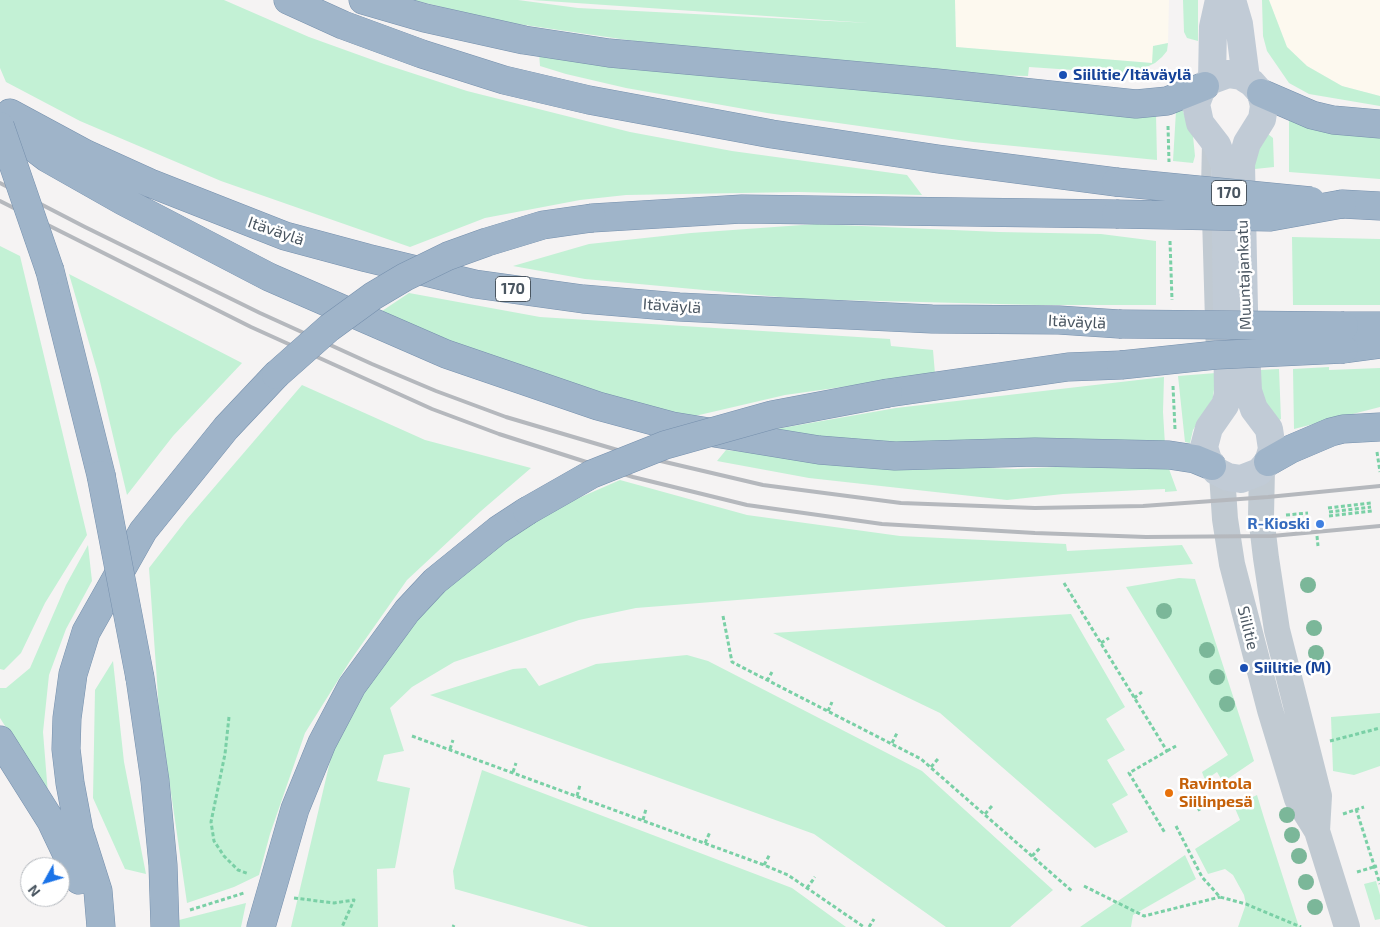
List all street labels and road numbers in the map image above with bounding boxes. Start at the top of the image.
road number: 170 [1212,180,1246,206]
street label: Itäväylä [245,212,307,250]
street label: Muuntajankatu [1232,219,1256,331]
road number: 170 [496,276,530,302]
street label: Itäväylä [642,294,702,318]
street label: Itäväylä [1047,311,1107,333]
street label: Siilitie [1233,604,1263,652]

